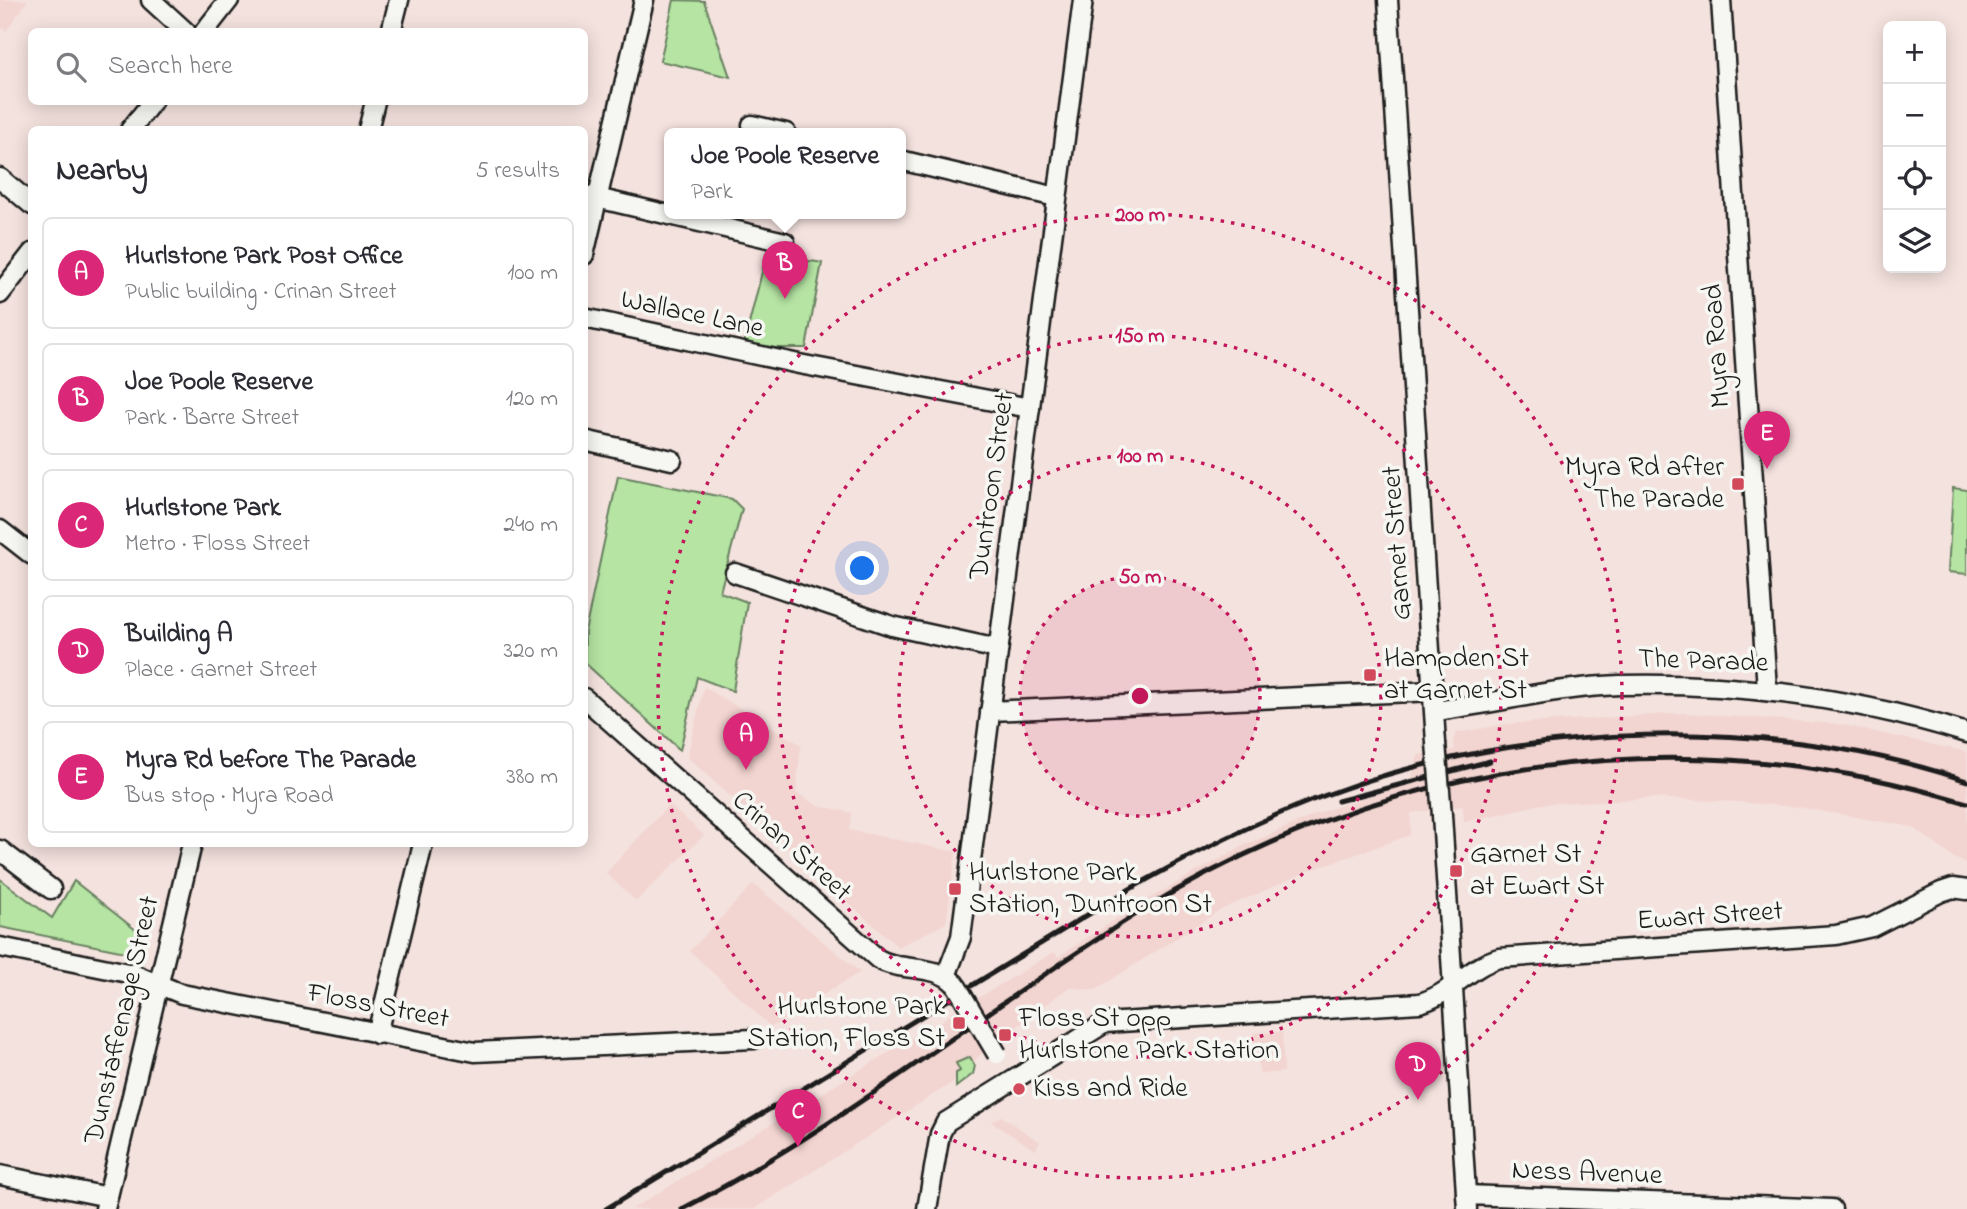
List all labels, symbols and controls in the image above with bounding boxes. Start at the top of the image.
map controls [1883,21,1946,273]
button: + [1883,21,1946,84]
search box [28,28,588,105]
icon: search [52,48,90,86]
text: Search here [108,48,233,86]
button: − [1883,84,1946,147]
popup [664,128,906,219]
text: Joe Poole Reserve [691,138,879,176]
button: locate [1883,147,1946,210]
text: Nearby [56,150,148,194]
text: 5 results [476,155,560,188]
text: Park [691,176,733,209]
text: 200 m [1114,201,1165,231]
button: layers [1883,210,1946,273]
text: Hurlstone Park Post Office [125,238,403,276]
pin: B [762,241,808,299]
text: A [74,257,88,290]
text: 100 m [507,257,558,290]
text: Public building · Crinan Street [125,276,397,309]
street label: Wallace Lane [617,280,768,350]
street label: Myra Road [1693,282,1743,409]
text: 150 m [1115,322,1165,352]
text: Joe Poole Reserve [125,364,313,402]
text: B [73,383,89,416]
text: 120 m [506,383,558,416]
street label: Duntroon Street [959,390,1026,583]
text: Park · Barre Street [125,402,299,435]
pin: E [1744,411,1790,469]
text: 100 m [1117,442,1163,472]
place label: Myra Rd after The Parade [1565,448,1724,521]
street label: Garnet Street [1372,464,1424,622]
marker: Myra Rd after The Parade [1730,476,1746,492]
text: Hurlstone Park [125,490,281,528]
text: C [75,509,87,542]
text: 240 m [504,509,558,542]
text: Metro · Floss Street [125,528,310,561]
your location [845,551,879,585]
text: 50 m [1119,563,1161,593]
text: Building A [125,616,233,654]
text: D [73,635,89,668]
text: 320 m [504,635,558,668]
place label: Hampden St at Garnet St [1384,639,1529,712]
street label: The Parade [1637,639,1769,685]
text: Place · Garnet Street [125,654,317,687]
marker: Hampden St at Garnet St [1362,667,1378,683]
centre of rings [1128,684,1152,708]
pin: A [723,712,769,770]
text: Myra Rd before The Parade [125,742,416,780]
text: E [74,761,88,794]
text: 380 m [506,761,558,794]
text: Bus stop · Myra Road [125,780,333,813]
street label: Crinan Street [722,782,860,912]
place label: Garnet St at Ewart St [1470,835,1604,908]
place label: Hurlstone Park Station, Duntroon St [969,853,1212,926]
marker: Garnet St at Ewart St [1448,863,1464,879]
marker: Hurlstone Park Station, Duntroon St [947,881,963,897]
street label: Ewart Street [1636,891,1784,943]
street label: Dunstaffenage Street [74,892,171,1149]
street label: Floss Street [303,973,452,1041]
place label: Hurlstone Park Station, Floss St [748,987,946,1060]
place label: Floss St opp Hurlstone Park Station [1018,999,1279,1072]
marker: Hurlstone Park Station, Floss St [951,1015,967,1031]
marker: Floss St opp Hurlstone Park Station [997,1027,1013,1043]
pin: D [1395,1042,1441,1100]
place label: Kiss and Ride [1033,1069,1188,1110]
marker: Kiss and Ride [1011,1081,1027,1097]
pin: C [775,1089,821,1147]
street label: Ness Avenue [1511,1151,1663,1197]

